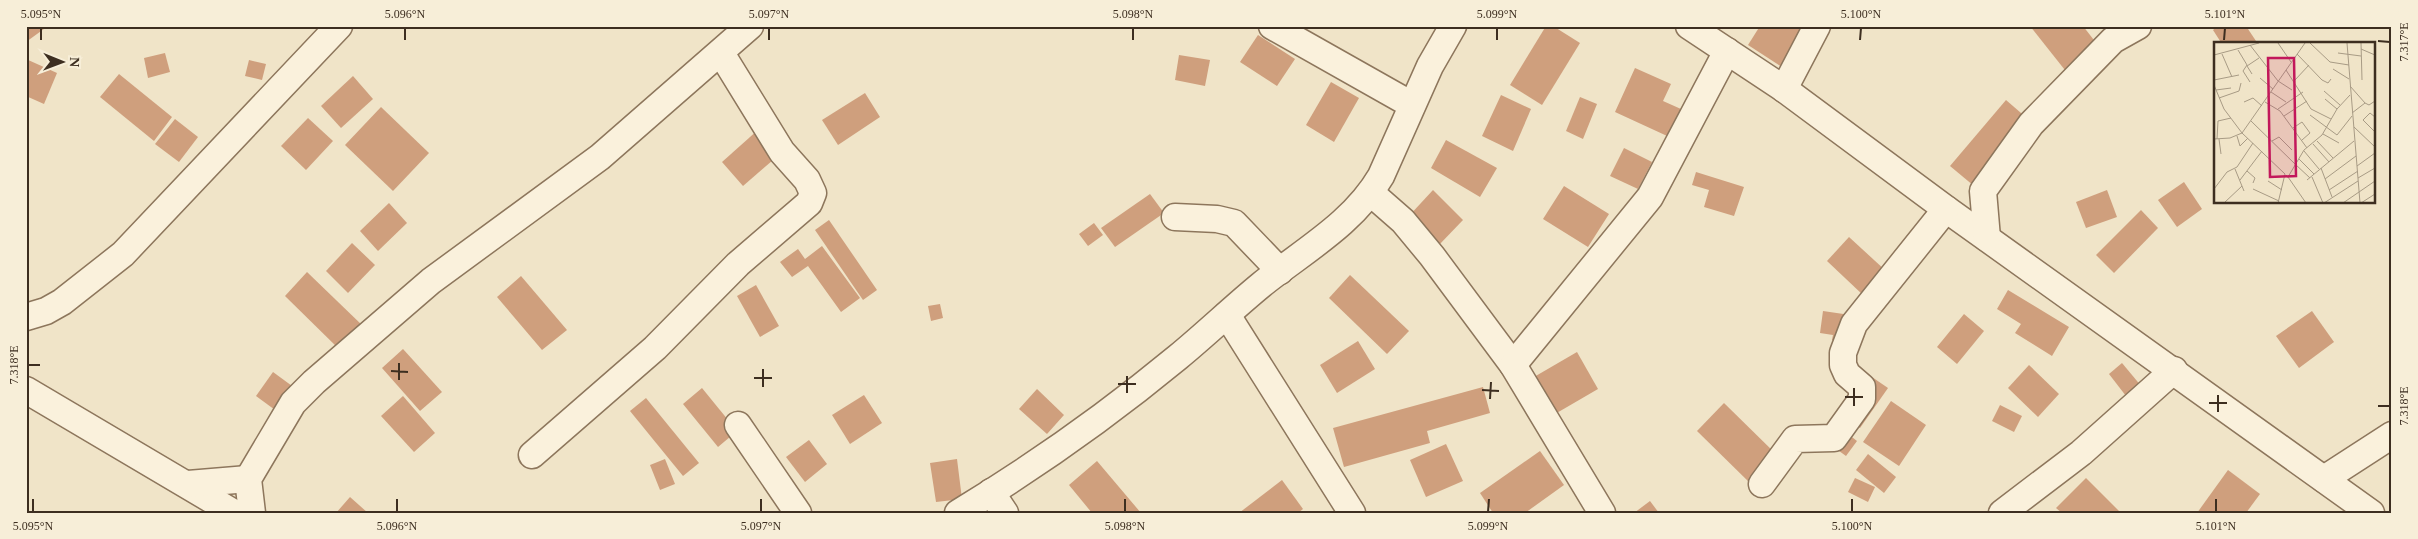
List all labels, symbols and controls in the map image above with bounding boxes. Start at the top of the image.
text: 5.095°N [21,7,62,21]
text: 5.096°N [385,7,426,21]
text: 5.097°N [749,7,790,21]
text: 5.098°N [1113,7,1154,21]
text: 5.099°N [1477,7,1518,21]
text: 5.100°N [1841,7,1882,21]
text: 5.101°N [2205,7,2246,21]
text: 7.317°E [2397,22,2411,62]
north arrow [38,38,88,88]
inset map [2214,42,2376,204]
text: N [67,57,82,67]
text: 7.318°E [7,345,21,385]
text: 7.318°E [2397,386,2411,426]
text: 5.095°N [13,519,54,533]
text: 5.096°N [377,519,418,533]
text: 5.097°N [741,519,782,533]
text: 5.098°N [1105,519,1146,533]
text: 5.099°N [1468,519,1509,533]
text: 5.100°N [1832,519,1873,533]
text: 5.101°N [2196,519,2237,533]

